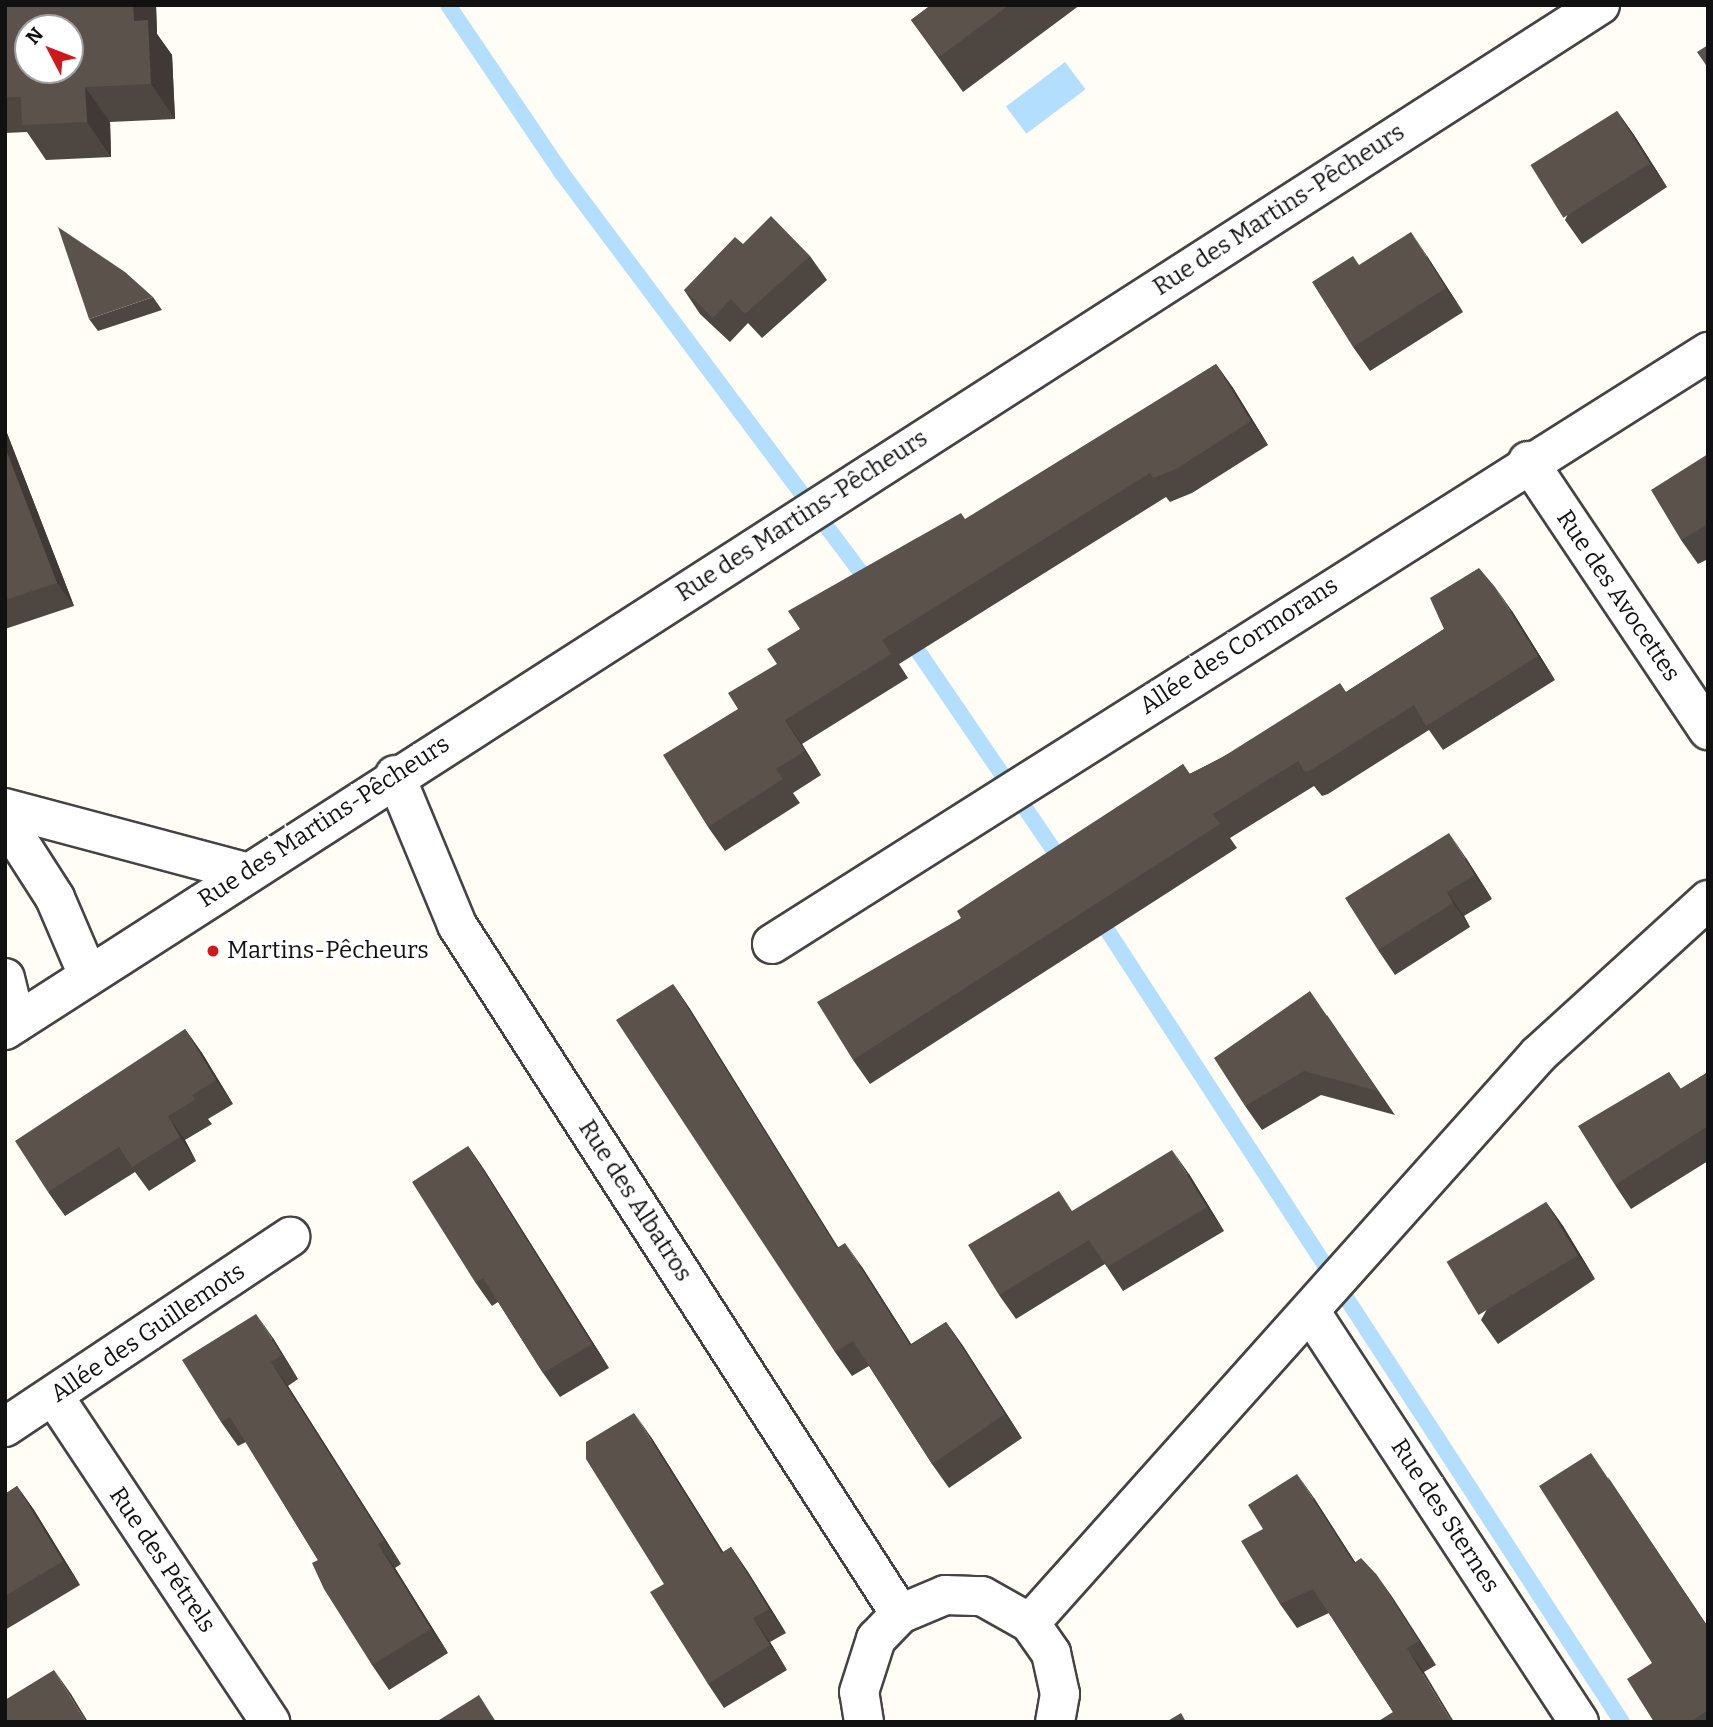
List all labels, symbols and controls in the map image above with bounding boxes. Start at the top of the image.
north arrow [14,14,84,84]
text: N [21,23,48,49]
street label: Rue des Martins-Pêcheurs [1148,118,1410,302]
street label: Rue des Martins-Pêcheurs [671,424,933,608]
street label: Rue des Avocettes [1550,505,1686,687]
street label: Allée des Cormorans [1135,571,1343,721]
street label: Rue des Martins-Pêcheurs [193,730,455,914]
place label: Martins-Pêcheurs [227,937,429,965]
marker: Martins-Pêcheurs [205,943,221,959]
street label: Rue des Albatros [572,1115,698,1287]
street label: Allée des Guillemots [45,1257,251,1409]
street label: Rue des Sternes [1385,1434,1505,1598]
street label: Rue des Pétrels [103,1482,221,1638]

